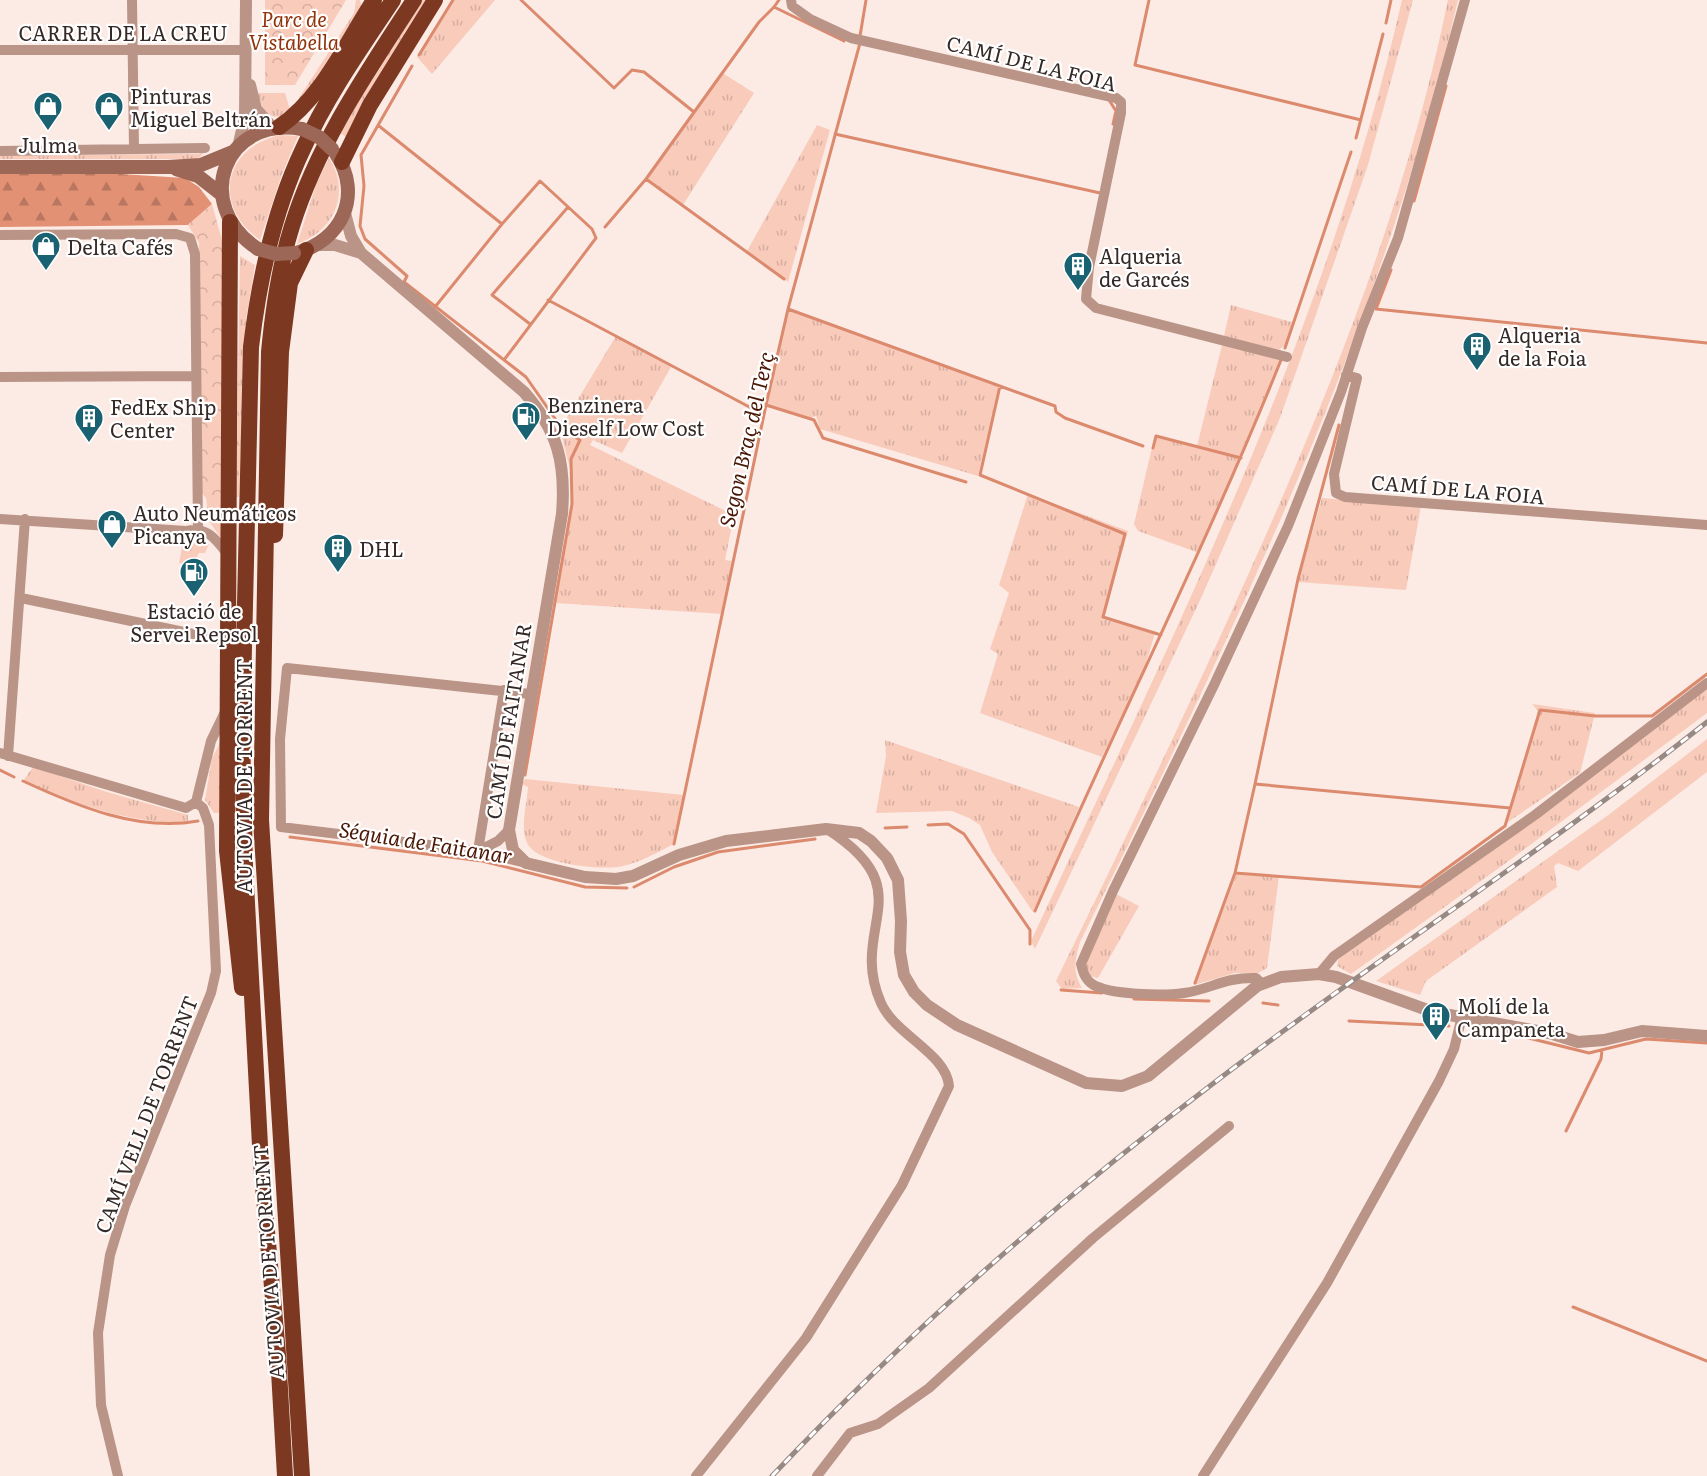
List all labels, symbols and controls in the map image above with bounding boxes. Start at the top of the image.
park label: Parc de Vistabella [249,3,340,56]
street label: CARRER DE LA CREU [18,17,228,47]
street label: CAMÍ DE LA FOIA [944,26,1120,98]
place label: Pinturas Miguel Beltrán [130,80,272,133]
shop icon: Julma [32,90,64,132]
shop icon: Pinturas Miguel Beltrán [93,90,125,132]
place label: Julma [18,129,78,159]
shop icon: Delta Cafés [30,230,62,272]
place label: Delta Cafés [67,231,173,261]
place label: Alqueria de Garcés [1099,240,1189,293]
building icon: Alqueria de Garcés [1062,250,1094,292]
place label: Alqueria de la Foia [1498,319,1587,372]
building icon: Alqueria de la Foia [1461,330,1493,372]
water label: Segon Braç del Terç [710,348,780,530]
place label: Benzinera Dieself Low Cost [547,389,704,442]
place label: FedEx Ship Center [110,391,216,444]
fuel station icon: Benzinera Dieself Low Cost [510,400,542,442]
building icon: FedEx Ship Center [73,402,105,444]
street label: CAMÍ DE LA FOIA [1370,465,1546,511]
place label: Auto Neumáticos Picanya [133,497,296,550]
shop icon: Auto Neumáticos Picanya [96,508,128,550]
building icon: DHL [322,532,354,574]
place label: DHL [359,533,404,563]
fuel station icon: Estació de Servei Repsol [178,556,210,598]
place label: Estació de Servei Repsol [130,595,258,648]
street label: CAMÍ DE FAITANAR [477,621,537,821]
street label: AUTOVIA DE TORRENT [228,658,258,894]
water label: Séquia de Faitanar [337,812,515,870]
place label: Molí de la Campaneta [1457,990,1566,1043]
street label: CAMÍ VELL DE TORRENT [86,991,204,1237]
building icon: Molí de la Campaneta [1420,1000,1452,1042]
street label: AUTOVIA DE TORRENT [244,1144,290,1380]

